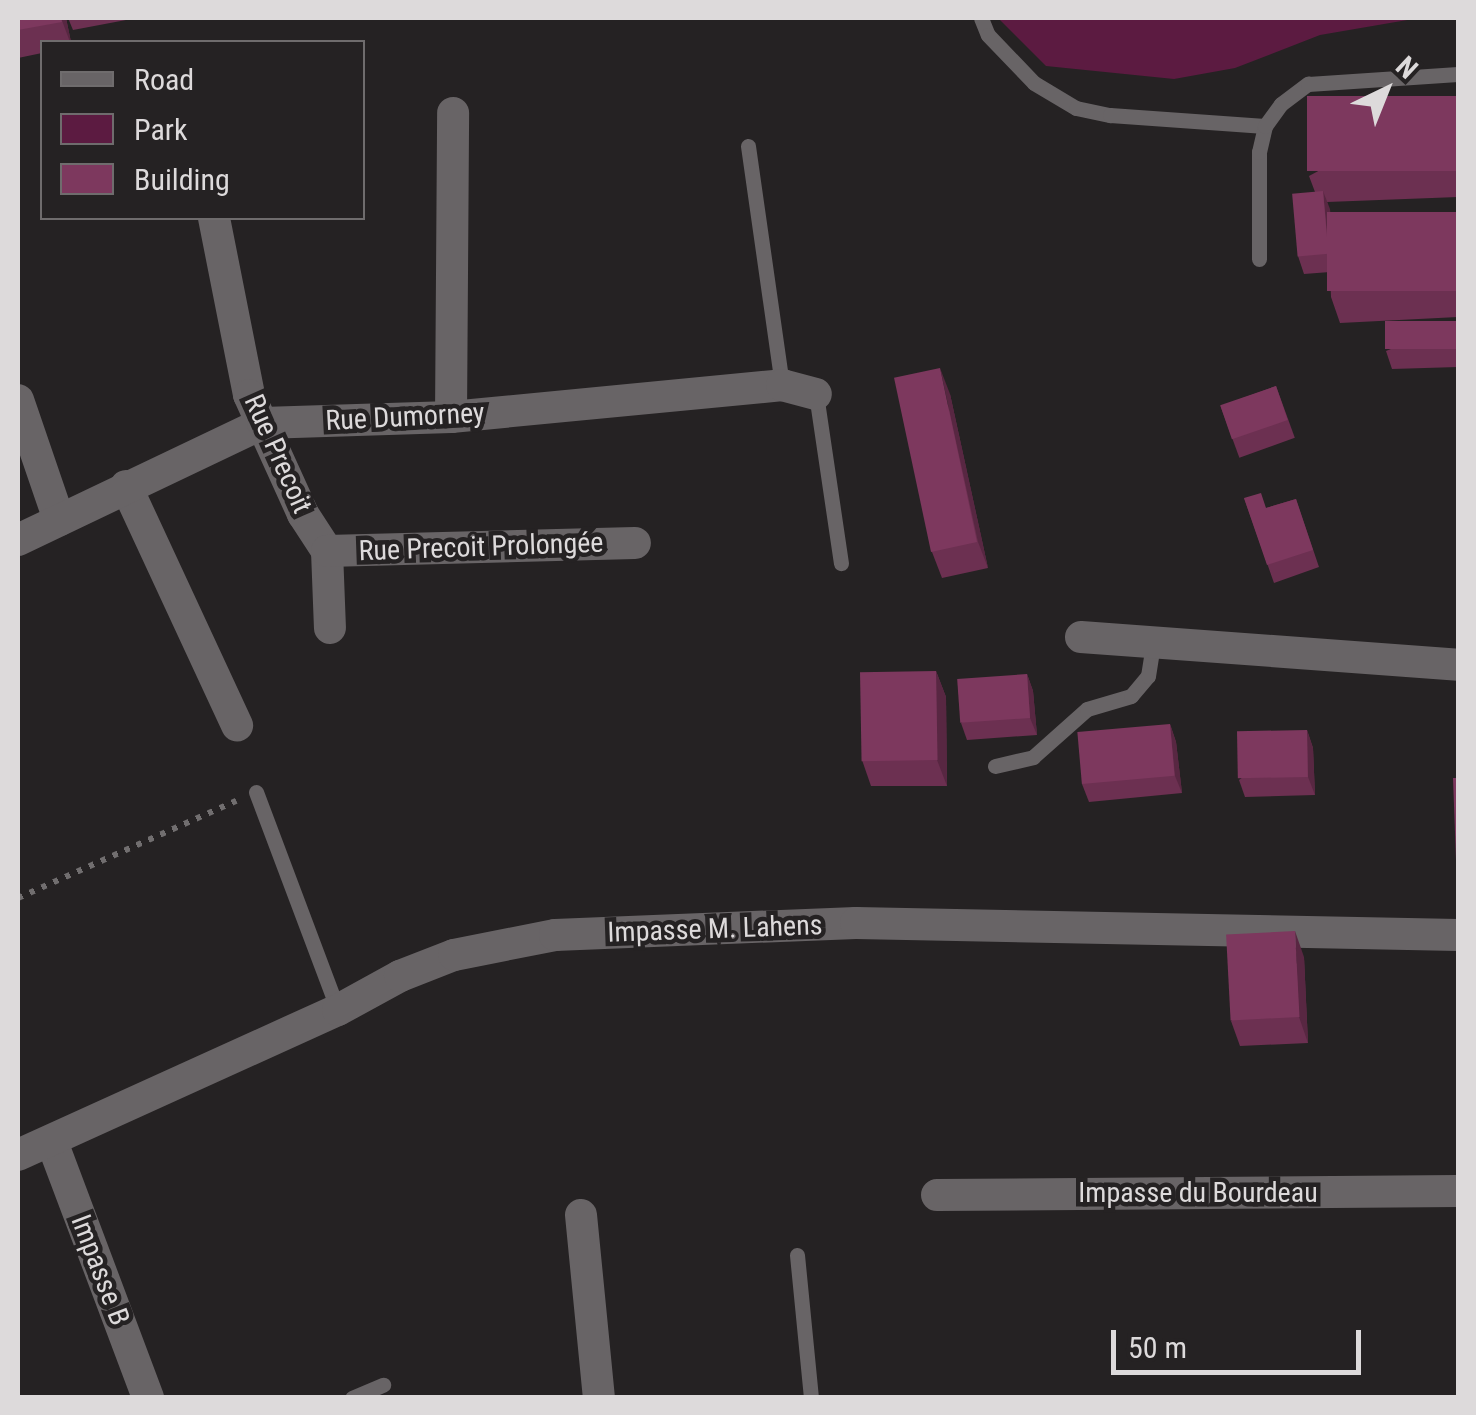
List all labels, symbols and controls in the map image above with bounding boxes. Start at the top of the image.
legend [40,40,365,220]
north arrow [1336,40,1436,140]
text: N [1389,50,1424,86]
text: Road [134,62,194,97]
text: Park [134,112,188,147]
text: Building [134,162,230,197]
street label: Rue Precoit [237,389,319,519]
street label: Rue Dumorney [325,396,485,438]
street label: Rue Precoit Prolongée [358,526,604,568]
street label: Impasse M. Lahens [607,908,823,950]
street label: Impasse du Bourdeau [1078,1176,1318,1210]
street label: Impasse B [64,1210,136,1330]
scale bar [1116,1310,1366,1372]
text: 50 m [1128,1330,1187,1365]

